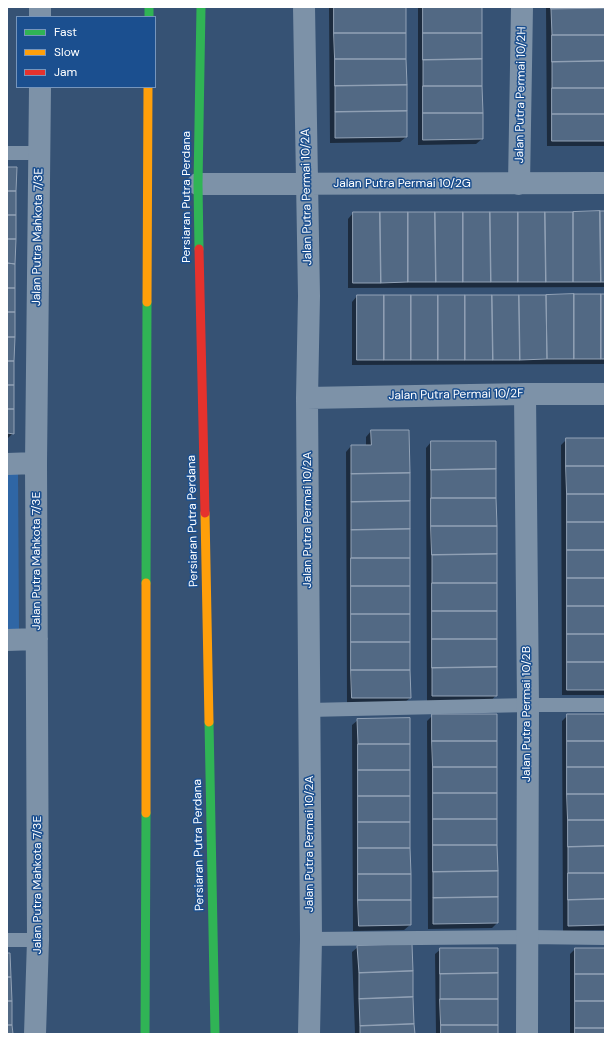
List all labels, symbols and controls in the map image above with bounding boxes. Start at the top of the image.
legend [16,16,156,88]
text: Fast [54,24,77,40]
street label: Jalan Putra Permai 10/2H [513,26,529,164]
text: Slow [54,44,80,60]
text: Jam [54,64,77,80]
street label: Jalan Putra Permai 10/2A [299,129,315,265]
street label: Persiaran Putra Perdana [180,131,194,263]
street label: Jalan Putra Mahkota 7/3E [30,168,46,306]
street label: Jalan Putra Permai 10/2G [333,177,471,191]
street label: Jalan Putra Permai 10/2F [388,387,524,403]
street label: Jalan Putra Permai 10/2A [301,452,315,588]
street label: Persiaran Putra Perdana [185,455,201,587]
street label: Jalan Putra Mahkota 7/3E [30,492,44,630]
street label: Jalan Putra Permai 10/2B [520,646,534,782]
street label: Jalan Putra Permai 10/2A [303,776,317,912]
street label: Persiaran Putra Perdana [191,779,207,911]
street label: Jalan Putra Mahkota 7/3E [31,816,45,954]

